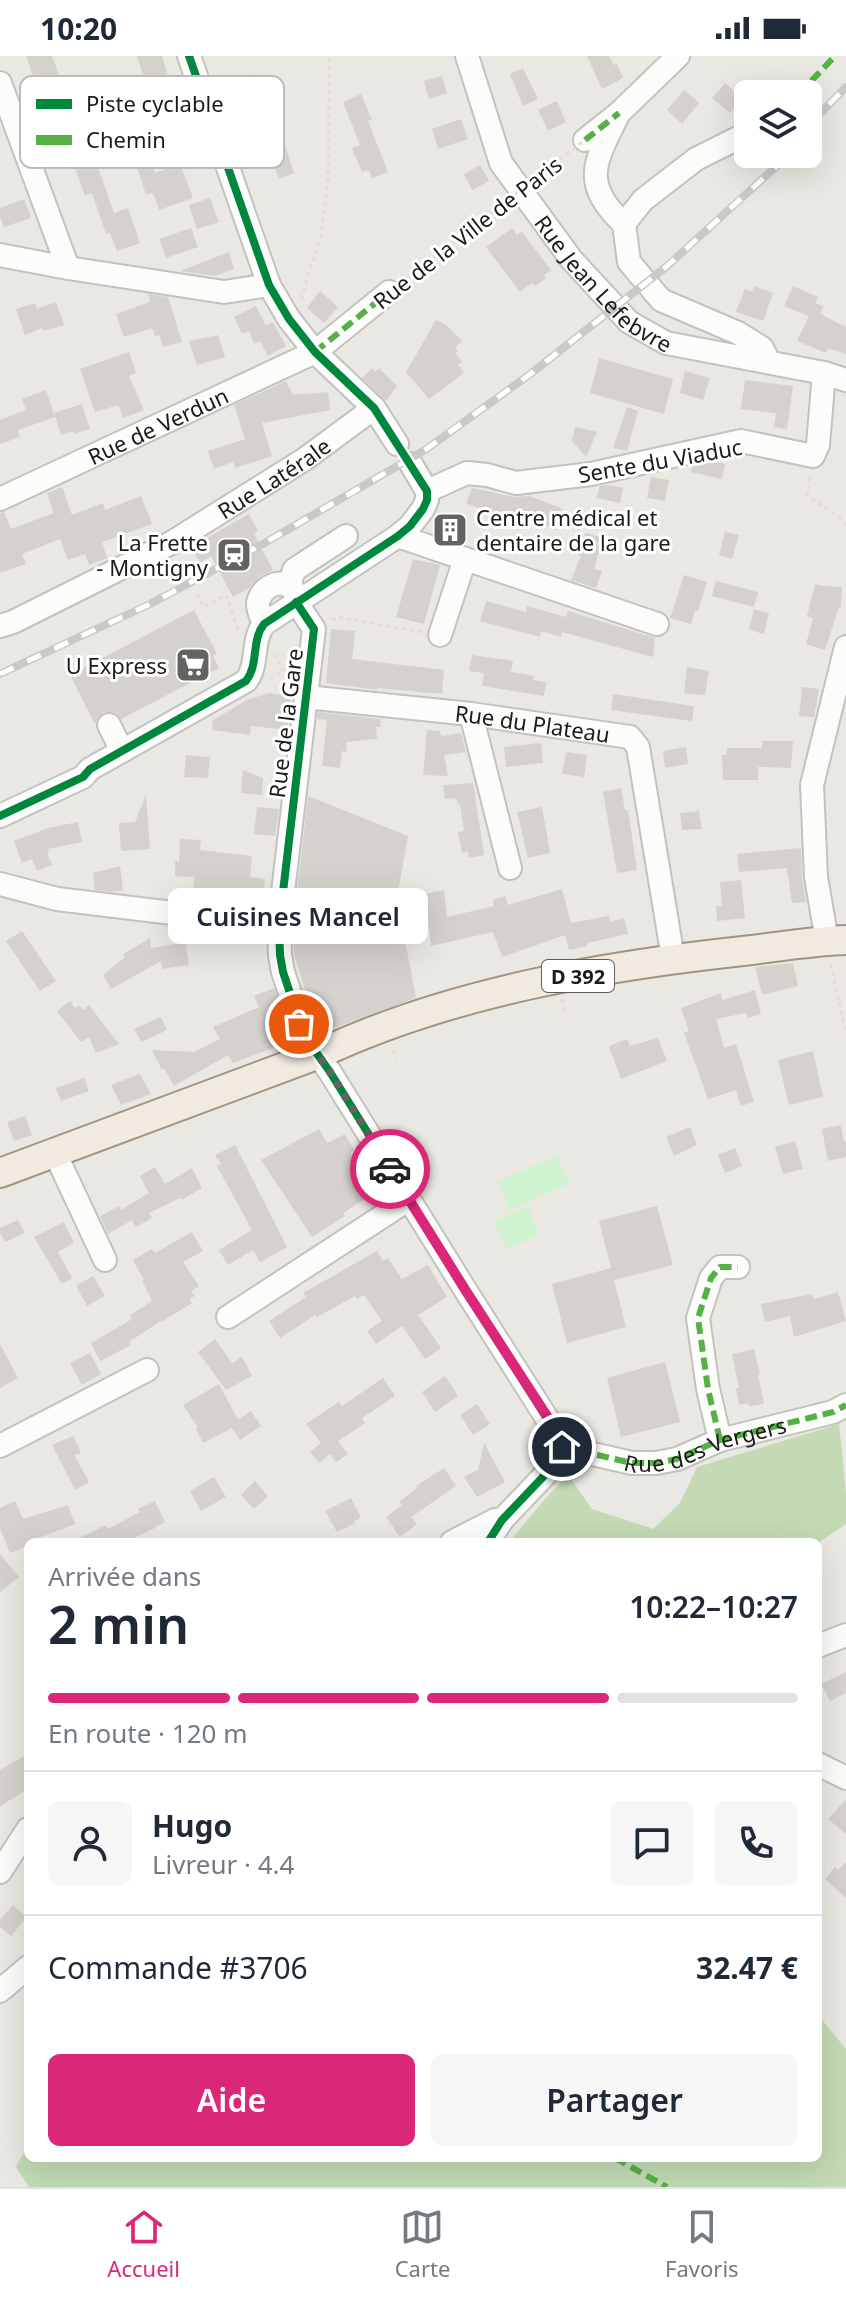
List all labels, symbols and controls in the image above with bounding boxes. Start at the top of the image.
text: 10:20 [40,8,117,49]
legend [20,76,284,168]
map controls [734,80,822,168]
button: layers [734,80,822,168]
text: Piste cyclable [86,88,224,118]
text: Chemin [86,124,166,154]
street label: Rue de la Ville de Paris [366,149,568,315]
street label: Rue Jean Lefebvre [529,209,678,359]
street label: Rue de Verdun [83,380,233,471]
street label: Rue Latérale [212,430,336,525]
street label: Sente du Viaduc [576,431,744,489]
place label: Centre médical et dentaire de la gare [476,502,671,557]
building icon: Centre médical et dentaire de la gare [431,511,469,549]
place label: La Frette - Montigny [96,527,209,582]
station icon: La Frette - Montigny [215,536,253,574]
supermarket icon: U Express [174,646,212,684]
street label: Rue de la Gare [261,647,309,799]
place label: U Express [66,650,167,680]
street label: Rue du Plateau [454,697,612,749]
callout: Cuisines Mancel [169,888,429,944]
text: Cuisines Mancel [196,898,400,934]
road number: D 392 [542,960,614,992]
pin [265,990,333,1058]
icon: bag [277,1002,321,1046]
courier [350,1129,430,1209]
icon: car [368,1147,412,1191]
street label: Rue des Vergers [621,1409,789,1479]
pin [528,1413,596,1481]
icon: home [540,1425,584,1469]
text: Arrivée dans [48,1558,201,1594]
text: 10:22–10:27 [629,1586,798,1627]
text: 2 min [48,1588,189,1659]
text: En route · 120 m [48,1715,248,1751]
button: person [48,1801,132,1885]
button: chat [610,1801,694,1885]
button: phone [714,1801,798,1885]
text: Hugo [152,1805,232,1846]
text: Livreur · 4.4 [152,1846,294,1882]
text: Commande #3706 [48,1947,308,1988]
text: 32.47 € [696,1947,798,1988]
button: Aide [48,2054,415,2146]
button: Partager [431,2054,798,2146]
tab: Accueil [107,2205,180,2283]
tab: Carte [395,2205,450,2283]
tab: Favoris [665,2205,739,2283]

